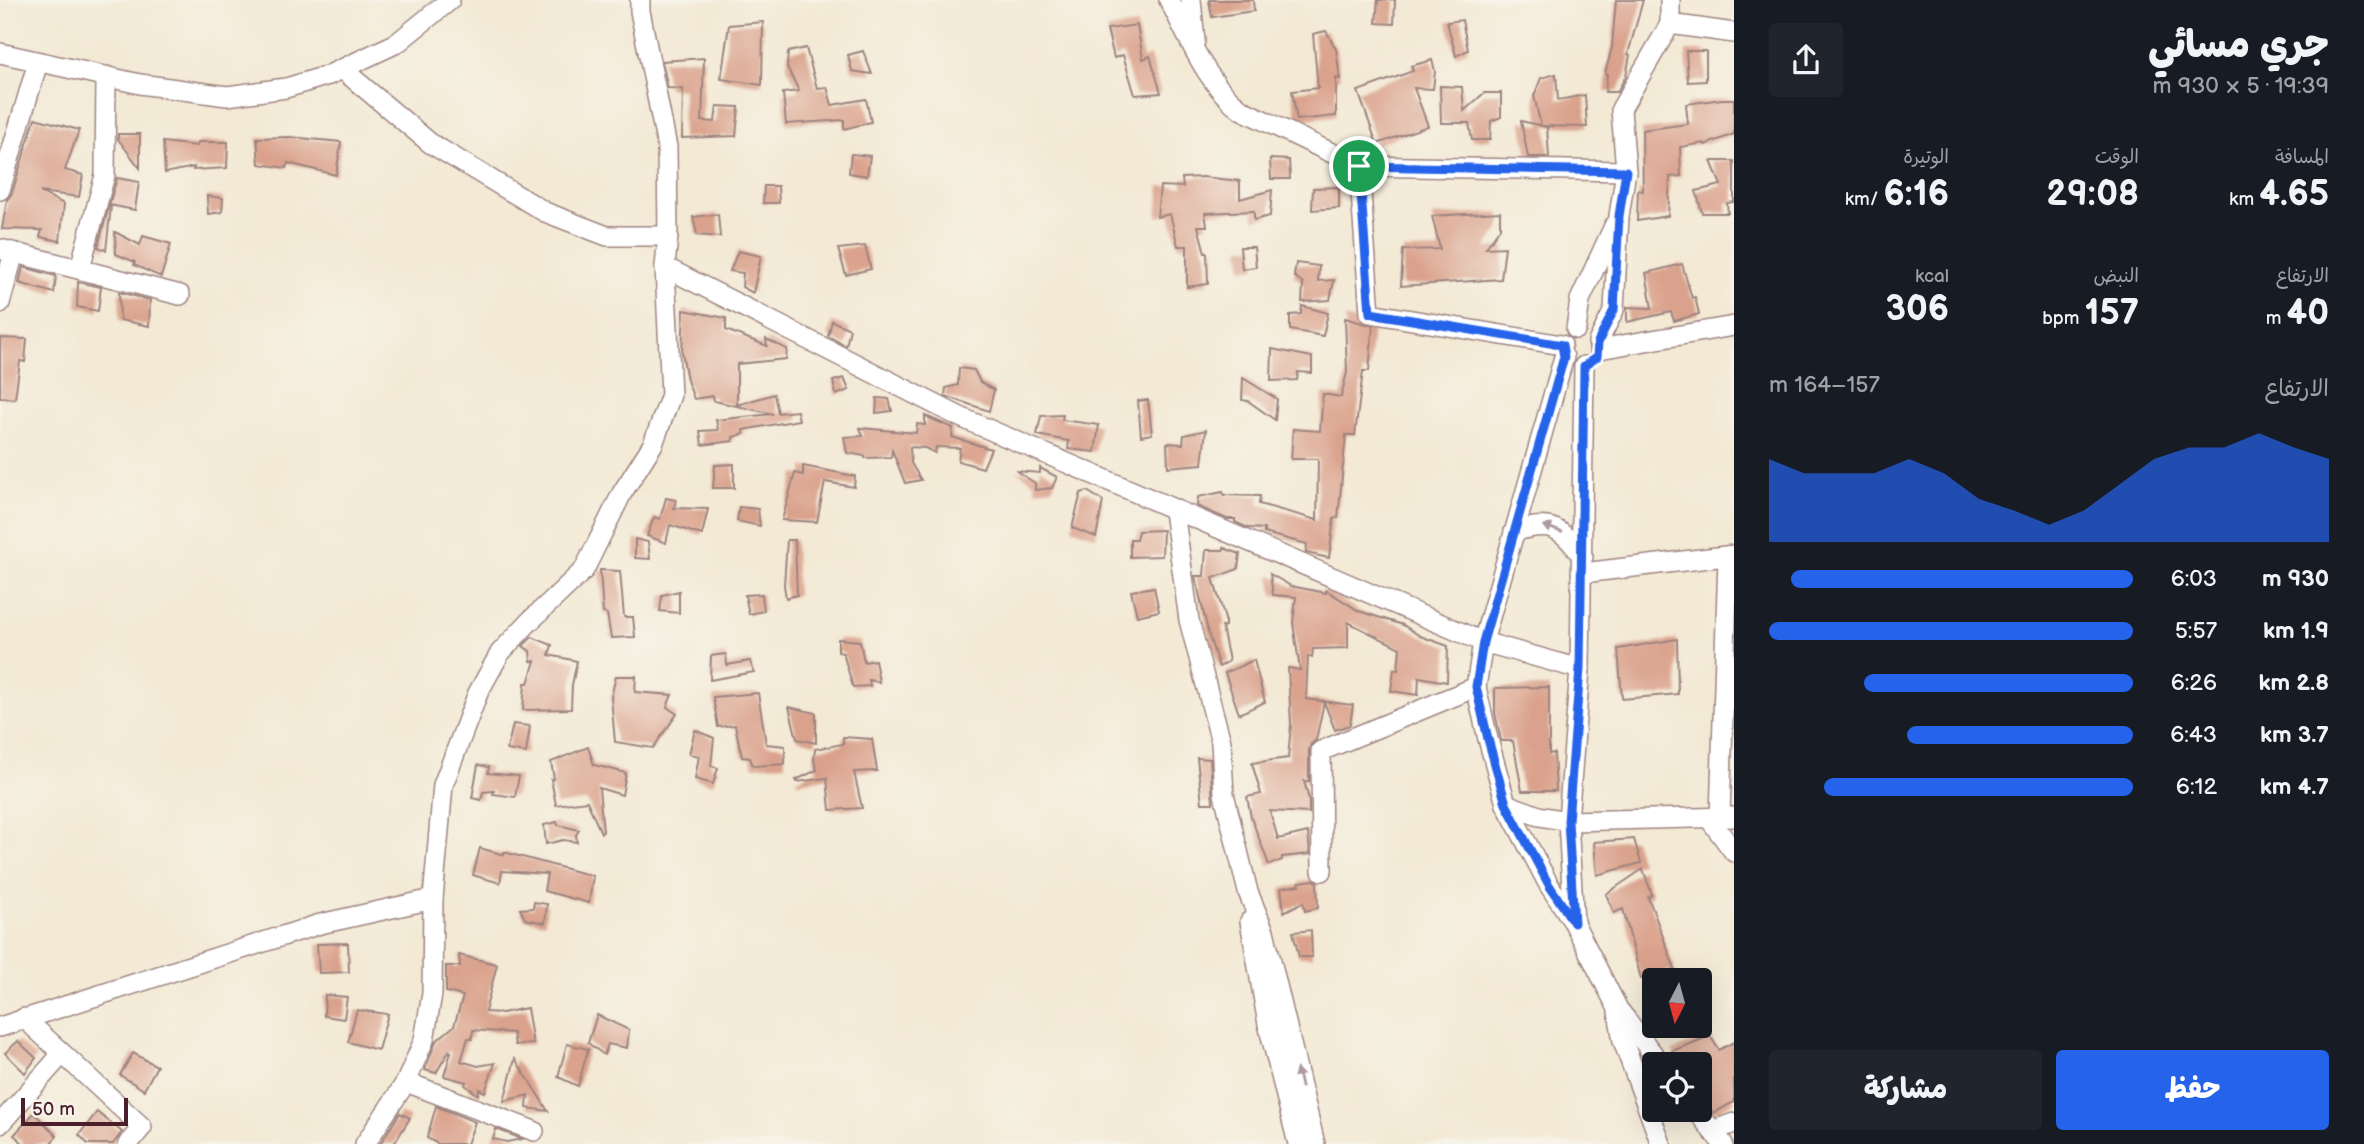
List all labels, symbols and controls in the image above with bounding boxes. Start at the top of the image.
button: share [1769,23,1843,97]
text: جري مسائي [2148,23,2329,68]
text: 19:39 · 5 × 930 m [2153,72,2329,100]
pin [1329,136,1389,196]
text: الوتيرة [1903,146,1949,169]
text: الوقت [2095,146,2139,169]
text: المسافة [2275,146,2329,169]
icon: arrive [1340,147,1378,185]
text: 6:16 [1883,173,1949,216]
text: 29:08 [2046,173,2139,216]
text: 4.65 [2259,173,2329,216]
text: /km [1845,188,1883,211]
text: km [2229,188,2259,211]
text: kcal [1915,265,1949,288]
text: النبض [2094,265,2139,288]
text: الارتفاع [2276,265,2329,288]
text: 306 [1886,288,1949,331]
text: 157 [2085,292,2139,335]
text: 40 [2287,292,2329,335]
text: bpm [2042,307,2085,330]
text: m [2266,307,2287,330]
text: 157–164 m [1769,371,1880,399]
text: الارتفاع [2265,375,2329,403]
one-way arrow [1543,523,1564,534]
text: 6:03 [2171,565,2217,593]
text: 930 m [2262,565,2329,593]
text: 5:57 [2175,617,2217,645]
text: 1.9 km [2263,617,2329,645]
text: 6:26 [2171,669,2217,697]
text: 2.8 km [2258,669,2329,697]
text: 6:43 [2170,721,2217,749]
text: 3.7 km [2260,721,2329,749]
text: 6:12 [2176,773,2217,801]
text: 4.7 km [2260,773,2329,801]
north arrow [1642,968,1712,1038]
map controls [1642,968,1712,1122]
button: مشاركة [1769,1050,2042,1130]
button: حفظ [2056,1050,2329,1130]
button: locate [1642,1052,1712,1122]
one-way arrow [1293,1067,1304,1089]
scale bar [21,1095,128,1127]
text: 50 m [32,1098,75,1121]

